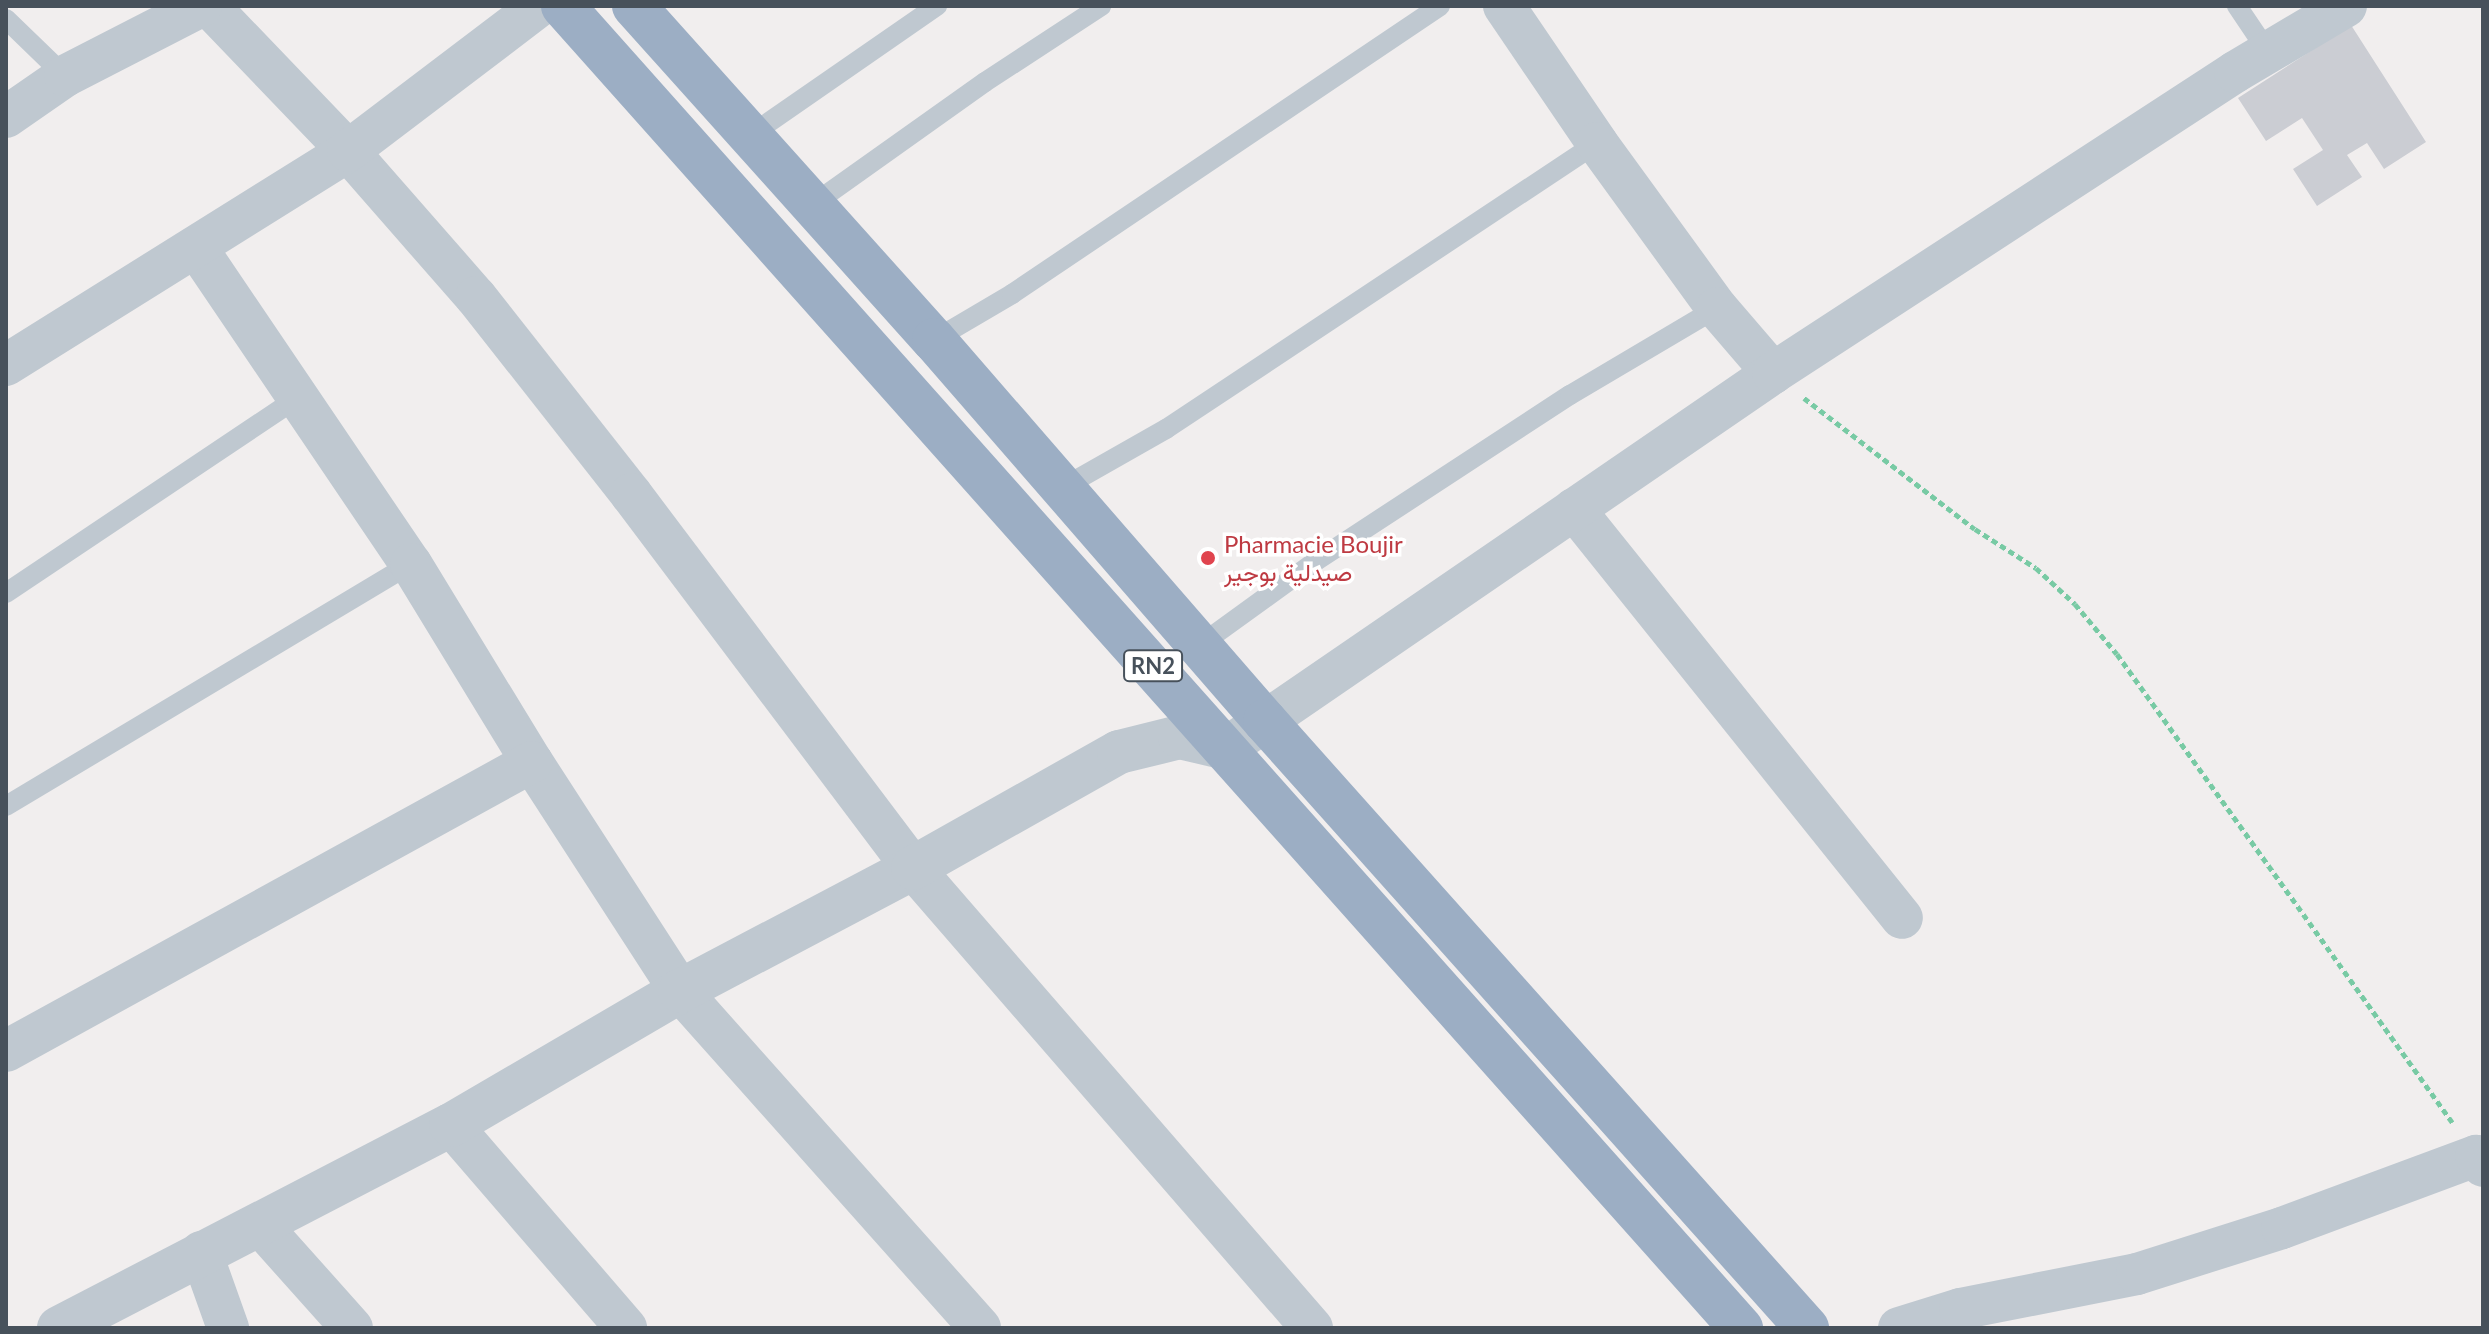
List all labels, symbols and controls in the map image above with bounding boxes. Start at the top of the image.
place label: Pharmacie Boujir صيدلية بوجير [1224,530,1403,586]
marker: Pharmacie Boujir صيدلية بوجير [1199,549,1217,567]
road number: RN2 [1123,648,1183,684]

